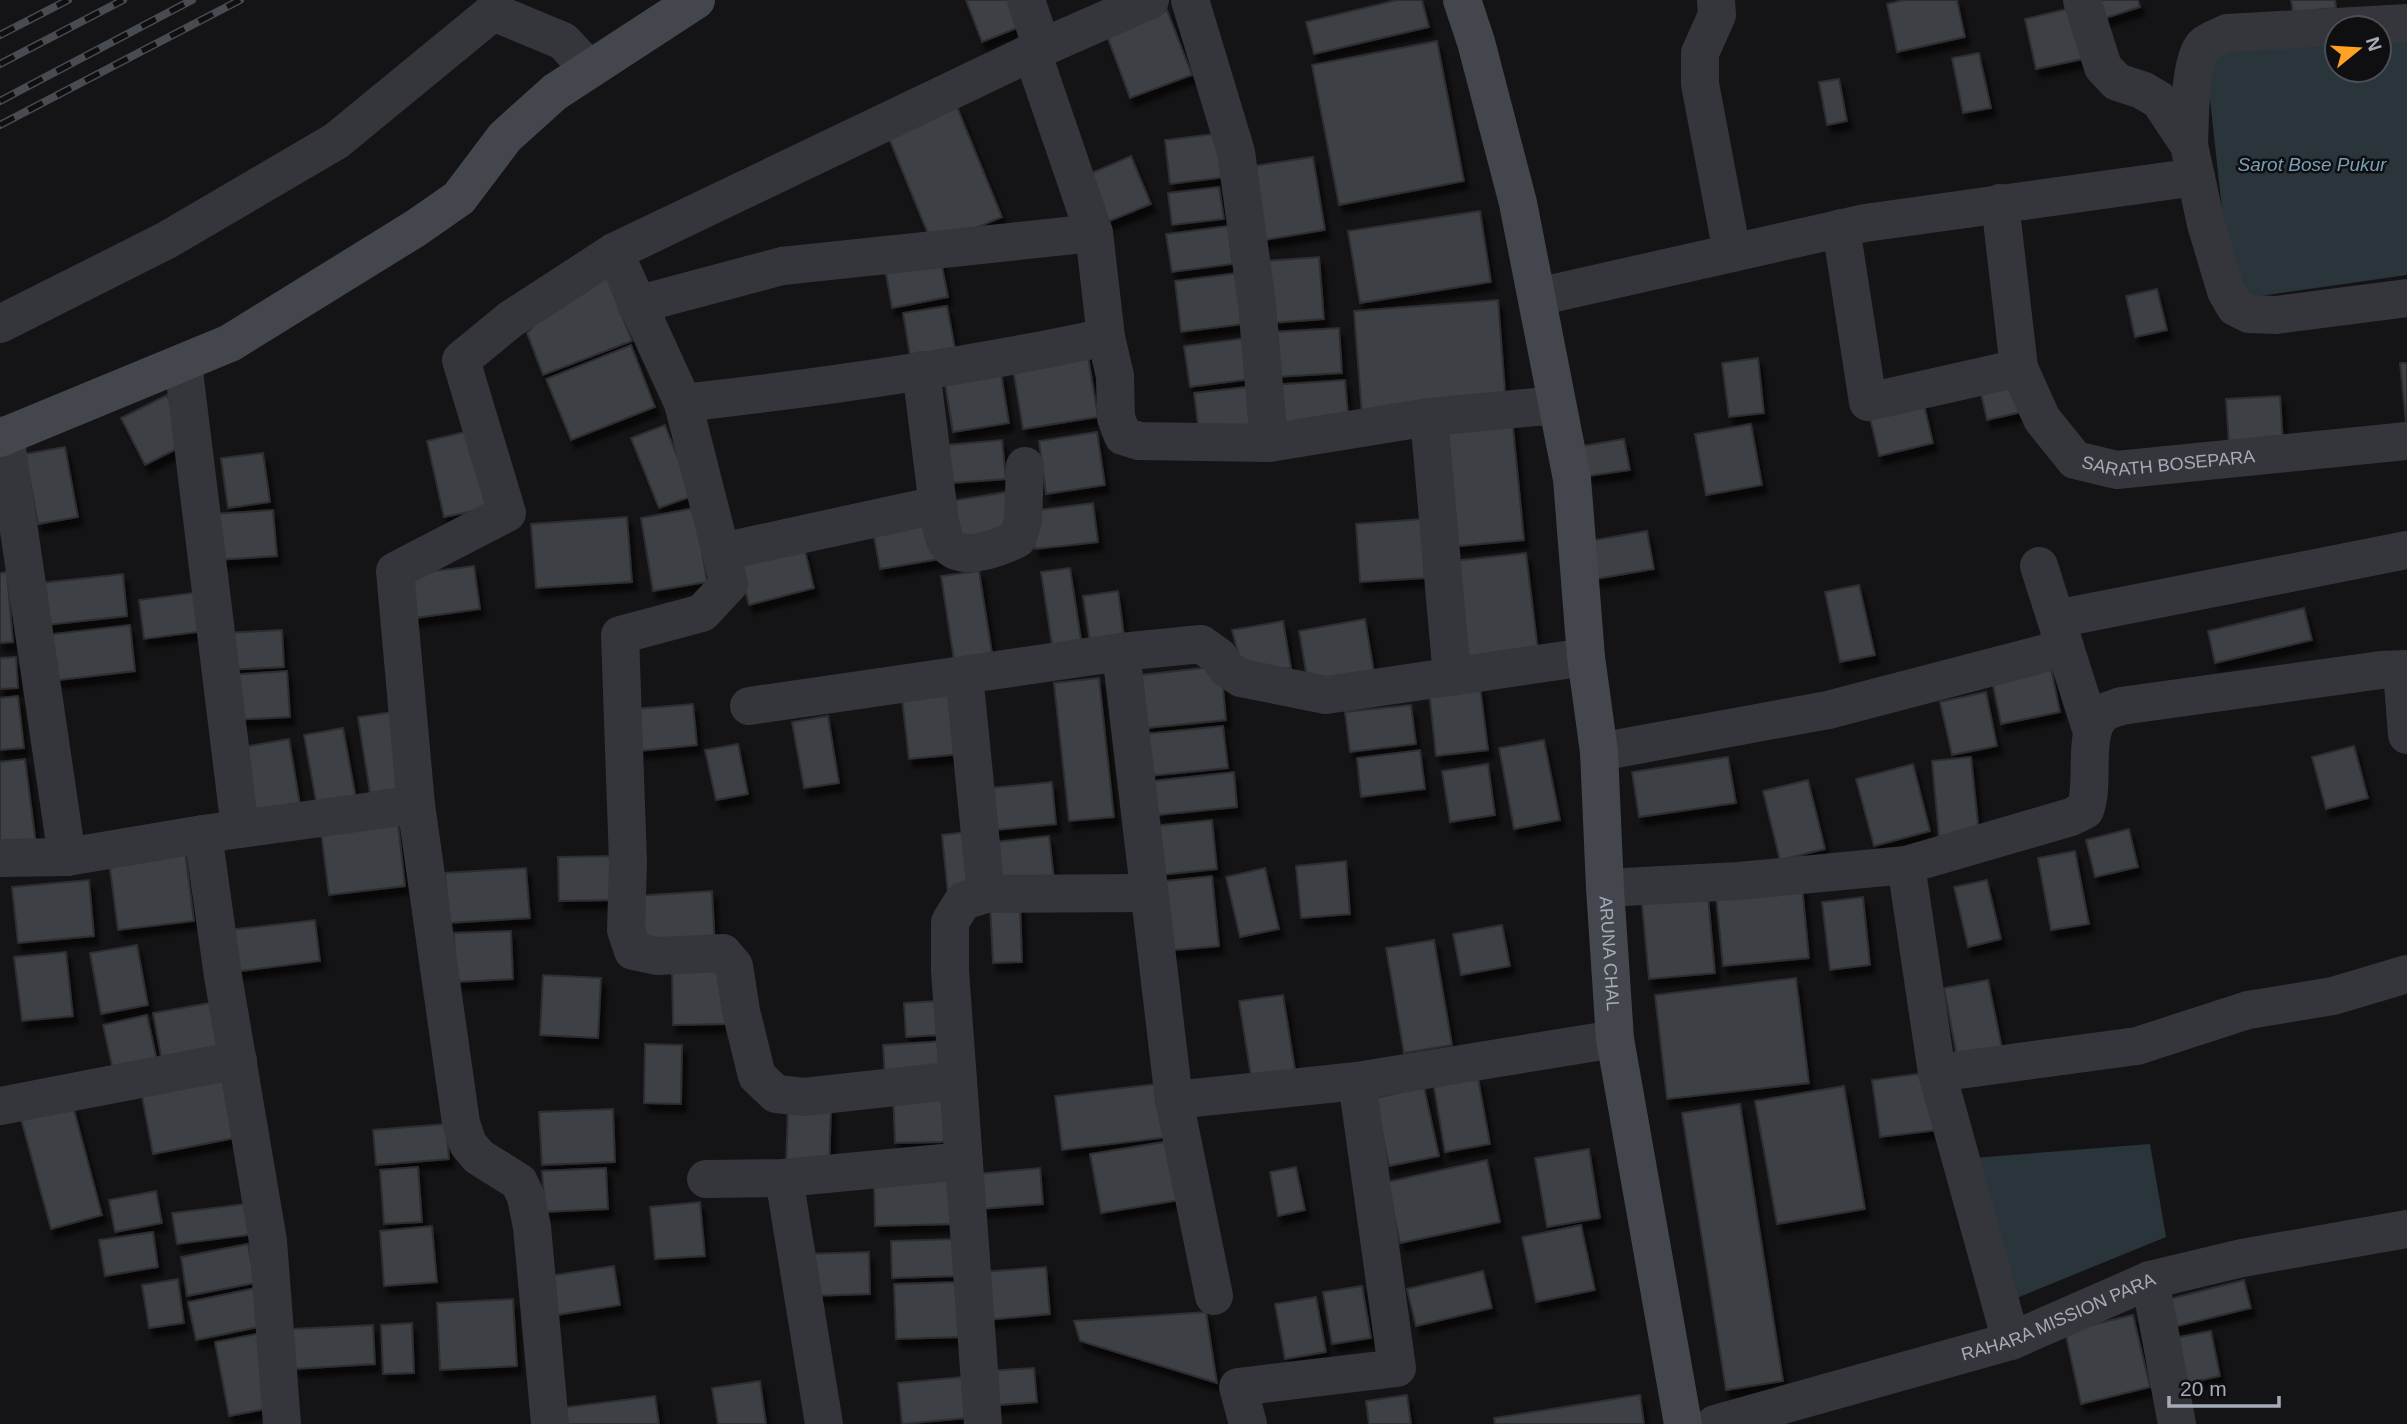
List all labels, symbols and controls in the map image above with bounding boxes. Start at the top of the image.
north arrow [2323,14,2393,84]
text: N [2362,34,2386,54]
water label: Sarot Bose Pukur [2238,154,2387,175]
street label: SARATH BOSEPARA [2080,446,2256,480]
street label: ARUNA CHAL [1596,895,1623,1011]
street label: RAHARA MISSION PARA [1959,1269,2158,1364]
scale bar [2169,1364,2279,1408]
text: 20 m [2180,1377,2227,1400]

